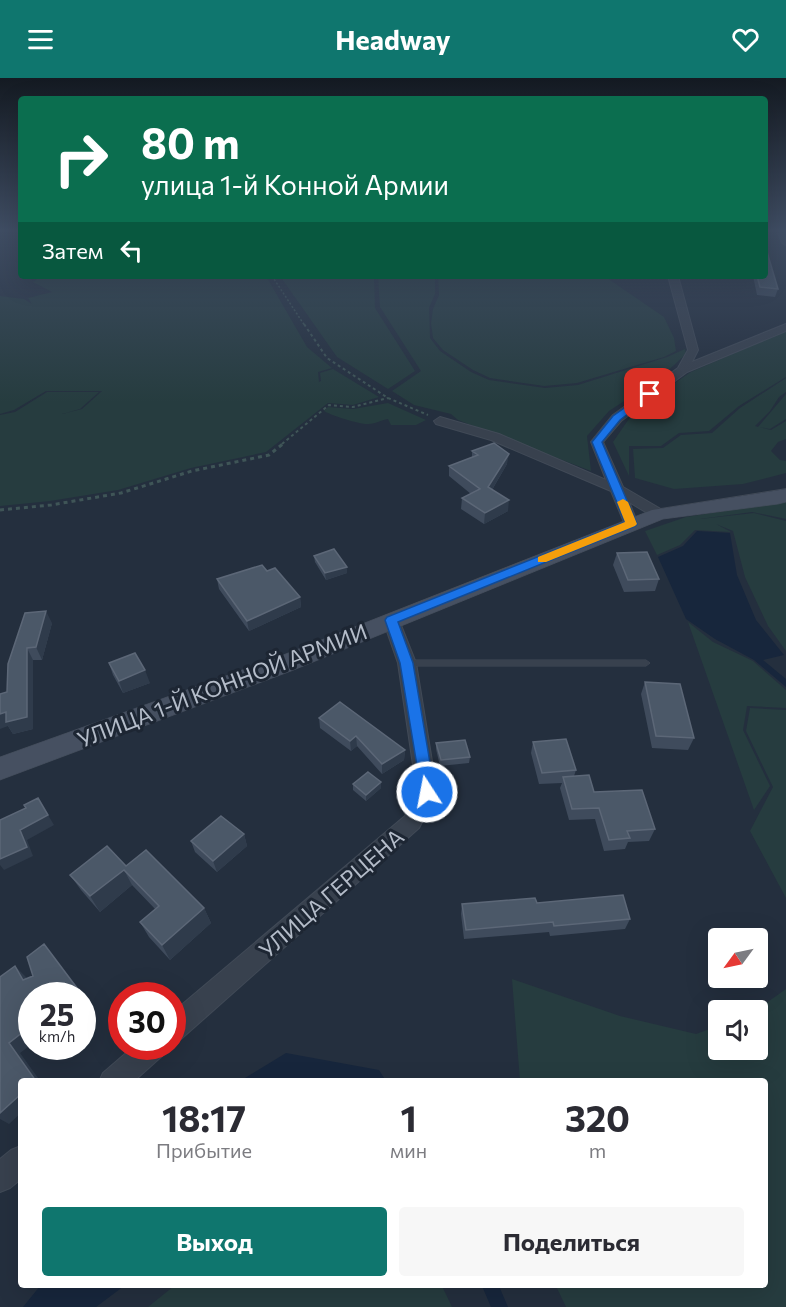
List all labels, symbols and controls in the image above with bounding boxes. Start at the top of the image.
icon: menu [24,23,57,56]
text: Headway [335,23,451,56]
icon: heart [729,23,762,56]
text: 80 m [141,116,240,168]
icon: right [42,120,120,198]
text: улица 1-й Конной Армии [141,168,449,201]
icon: left [115,234,148,267]
text: Затем [42,237,103,264]
pin [624,368,675,419]
icon: arrive [633,377,666,410]
street label: УЛИЦА 1-Й КОННОЙ АРМИИ [73,617,371,753]
position arrow [395,760,459,824]
street label: УЛИЦА ГЕРЦЕНА [253,823,409,963]
north arrow [708,928,768,988]
map controls [708,928,768,1060]
speed limit sign: 30 [108,982,186,1060]
text: 25 [40,995,74,1032]
button: sound [708,1000,768,1060]
text: km/h [39,1027,75,1045]
text: 18:17 [162,1095,246,1139]
text: 1 [400,1095,417,1139]
text: 320 [565,1095,630,1139]
text: Прибытие [156,1138,252,1162]
text: мин [390,1138,427,1162]
text: m [589,1138,606,1162]
button: Выход [42,1207,387,1276]
button: Поделиться [399,1207,744,1276]

